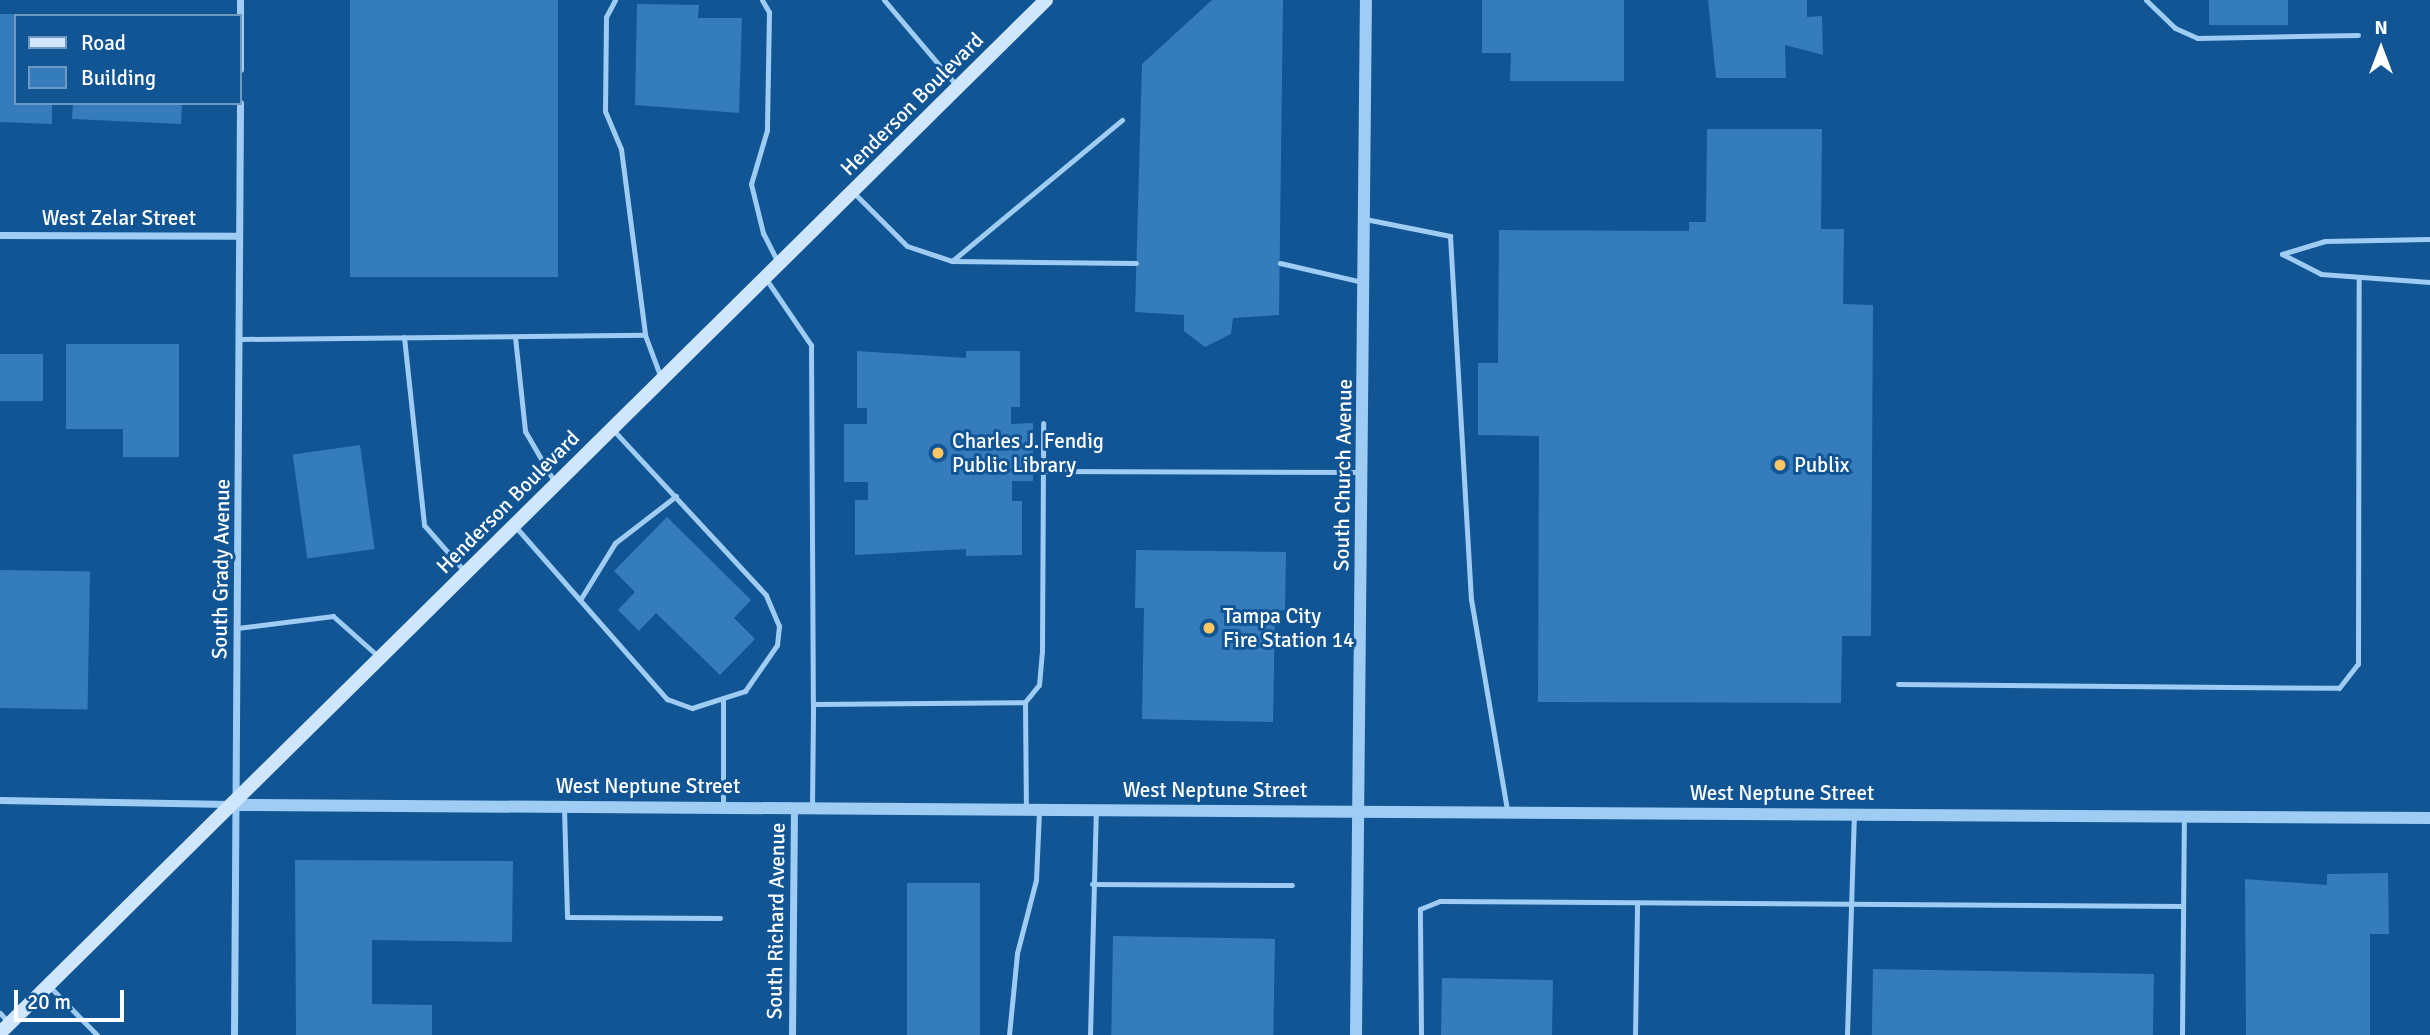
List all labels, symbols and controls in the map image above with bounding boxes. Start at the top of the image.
legend [14,14,242,105]
north arrow [2346,14,2416,84]
text: N [2374,16,2388,40]
street label: Henderson Boulevard [835,27,989,181]
text: Road [81,30,126,56]
text: Building [81,65,156,91]
street label: West Zelar Street [42,205,196,231]
street label: South Church Avenue [1329,379,1357,571]
street label: Henderson Boulevard [431,425,585,579]
place label: Charles J. Fendig Public Library [952,428,1104,478]
marker: Charles J. Fendig Public Library [930,445,946,461]
place label: Publix [1794,452,1849,478]
marker: Publix [1772,457,1788,473]
street label: South Grady Avenue [207,479,235,659]
place label: Tampa City Fire Station 14 [1223,603,1354,653]
marker: Tampa City Fire Station 14 [1201,620,1217,636]
street label: West Neptune Street [556,773,740,799]
street label: West Neptune Street [1123,777,1307,803]
street label: West Neptune Street [1690,780,1874,806]
street label: South Richard Avenue [762,822,790,1020]
scale bar [18,976,128,1020]
text: 20 m [27,989,71,1015]

